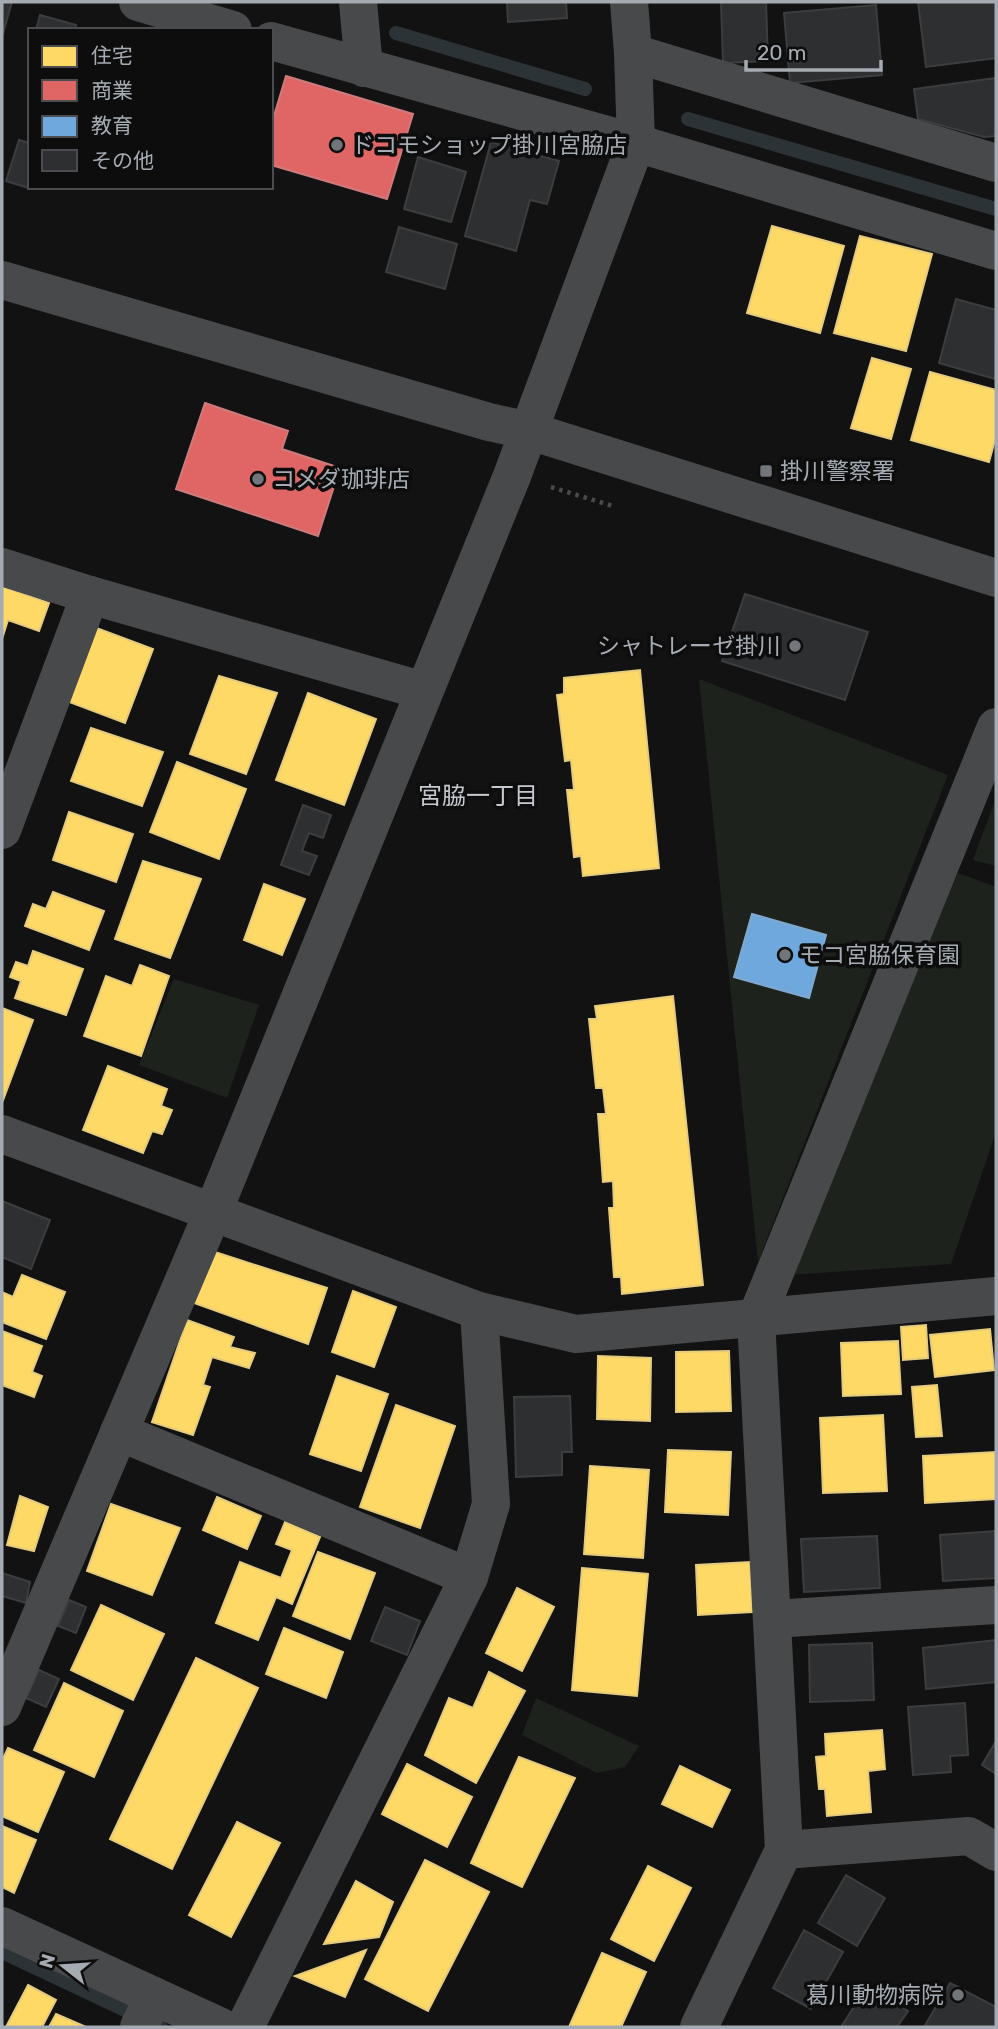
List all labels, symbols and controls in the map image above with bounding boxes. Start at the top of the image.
legend [28,28,273,189]
scale bar [746,28,881,72]
text: 20 m [757,40,806,65]
text: 住宅 [91,43,133,68]
text: 商業 [91,78,133,103]
text: 教育 [91,113,133,138]
place label: ドコモショップ掛川宮脇店 [351,131,627,159]
marker: ドコモショップ掛川宮脇店 [329,137,345,153]
text: その他 [91,148,154,173]
place label: 掛川警察署 [780,457,895,485]
marker: 掛川警察署 [758,463,774,479]
place label: コメダ珈琲店 [272,465,410,493]
marker: コメダ珈琲店 [250,471,266,487]
place label: シャトレーゼ掛川 [597,632,781,660]
marker: シャトレーゼ掛川 [787,638,803,654]
district label: 宮脇一丁目 [418,782,538,810]
place label: モコ宮脇保育園 [799,941,960,969]
marker: モコ宮脇保育園 [777,947,793,963]
north arrow [28,1931,98,2001]
text: N [34,1951,60,1971]
place label: 葛川動物病院 [806,1981,944,2009]
marker: 葛川動物病院 [950,1987,966,2003]

